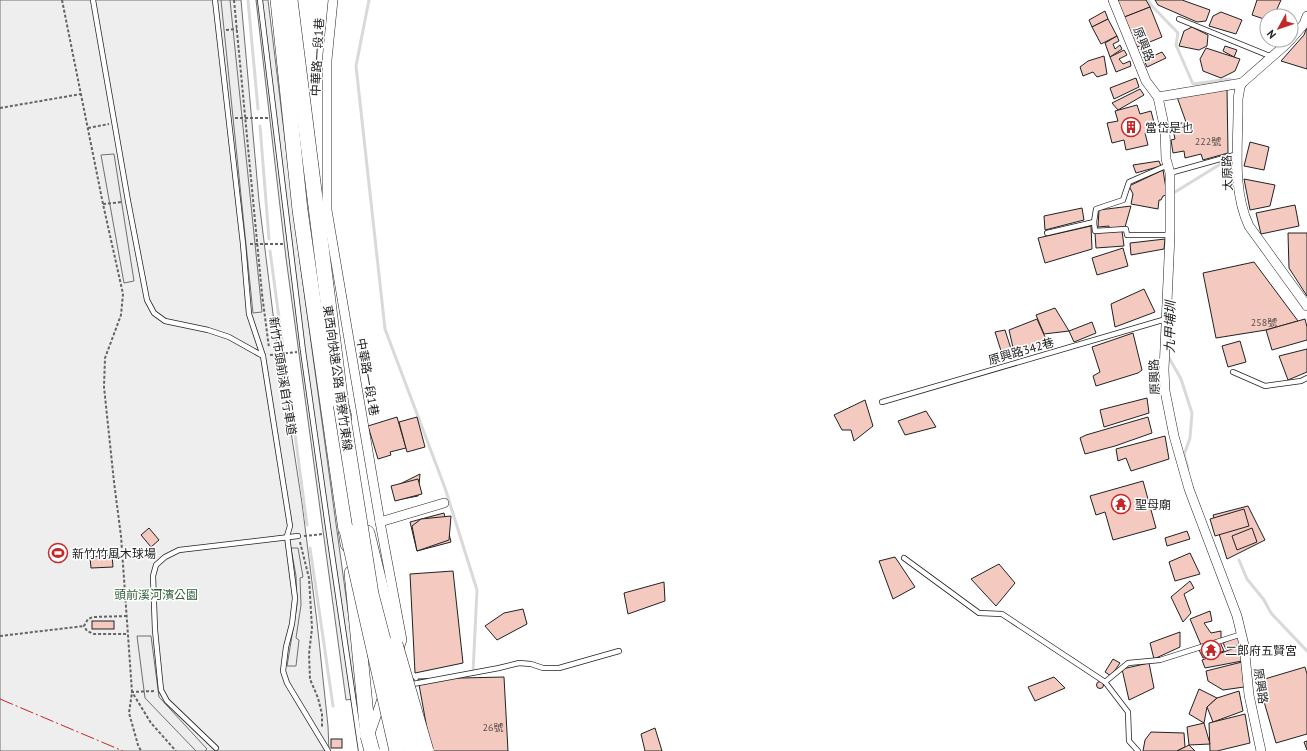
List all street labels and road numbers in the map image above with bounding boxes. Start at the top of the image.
street label: 中華路一段1巷 [307,17,327,97]
street label: 原興路 [1130,24,1158,64]
street label: 太原路 [1219,155,1235,191]
street label: 東西向快速公路 南寮竹東線 [320,304,356,452]
street label: 新竹市頭前溪自行車道 [266,316,300,436]
street label: 原興路342巷 [986,334,1056,368]
street label: 中華路一段1巷 [354,337,382,417]
street label: 原興路 [1146,359,1162,395]
street label: 原興路 [1251,667,1271,705]

